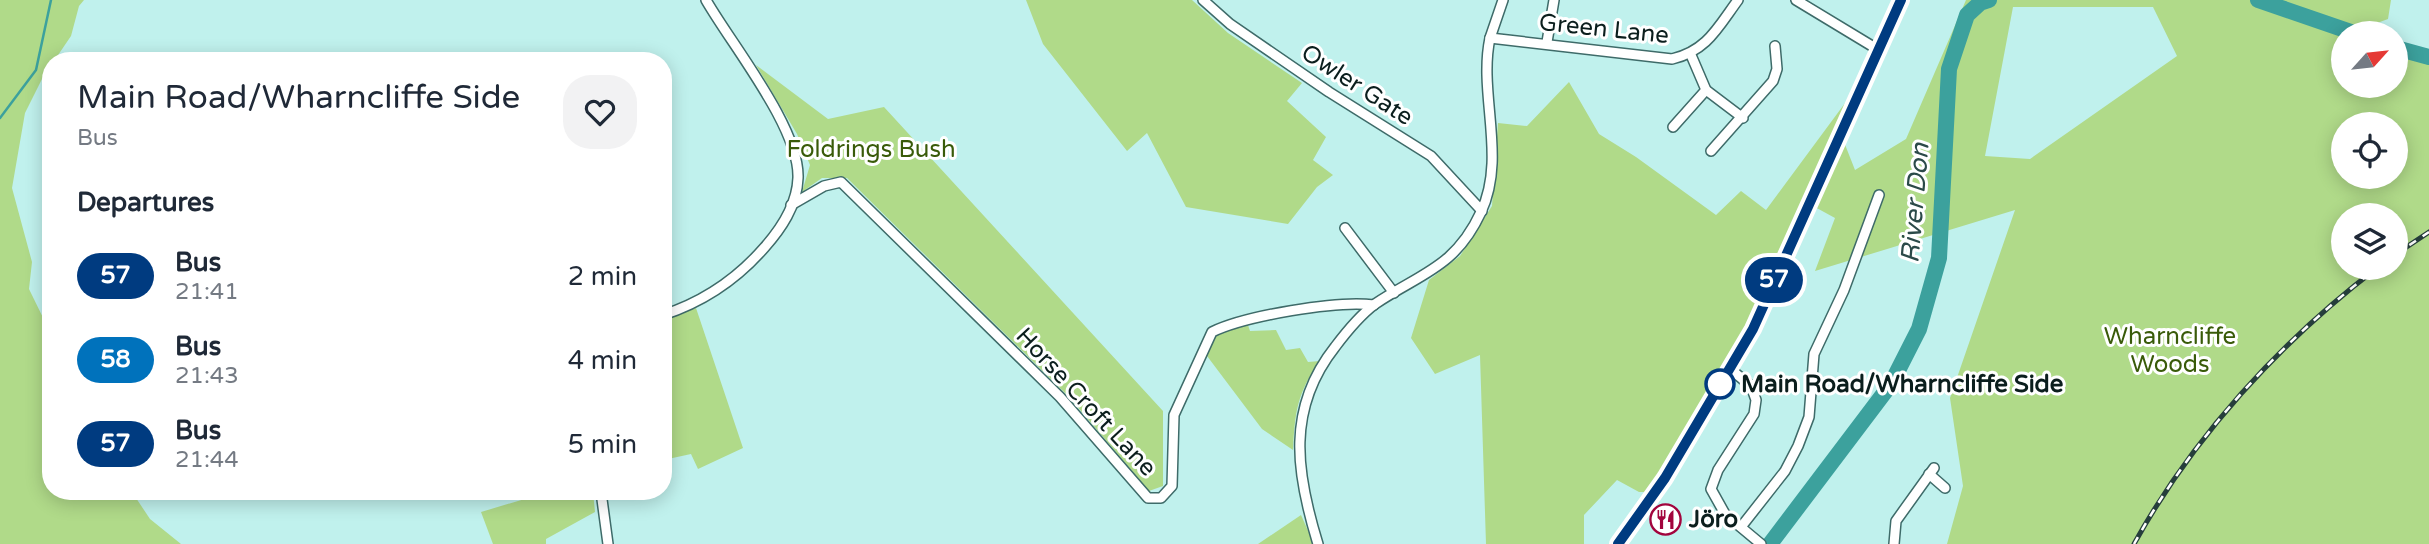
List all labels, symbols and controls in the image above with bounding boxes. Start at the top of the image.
street label: Green Lane [1538,8,1670,50]
north arrow [2331,21,2408,98]
map controls [2331,21,2408,280]
street label: Owler Gate [1296,38,1418,132]
button: heart [563,75,637,149]
text: Main Road/Wharncliffe Side [77,78,520,117]
button: locate [2331,112,2408,189]
text: Bus [77,124,118,152]
park label: Foldrings Bush [786,135,956,164]
water label: River Don [1894,140,1936,264]
text: Departures [77,187,214,218]
button: layers [2331,203,2408,280]
text: Bus [175,247,221,278]
line badge: 57 [1742,257,1806,303]
text: 57 [100,261,131,290]
text: 2 min [568,261,637,292]
text: 57 [1759,265,1789,294]
text: 21:41 [175,278,239,306]
street label: Horse Croft Lane [1010,322,1162,482]
park label: Wharncliffe Woods [2104,322,2236,379]
text: Bus [175,331,221,362]
text: 58 [100,345,131,374]
text: 4 min [568,345,637,376]
text: 21:43 [175,362,239,390]
marker: Main Road/Wharncliffe Side [1705,369,1735,399]
place label: Main Road/Wharncliffe Side [1741,370,2064,399]
text: Bus [175,415,221,446]
text: 57 [100,429,131,458]
text: 5 min [568,429,637,460]
text: 21:44 [175,446,239,474]
restaurant icon: Jöro [1649,502,1683,536]
place label: Jöro [1688,505,1738,534]

